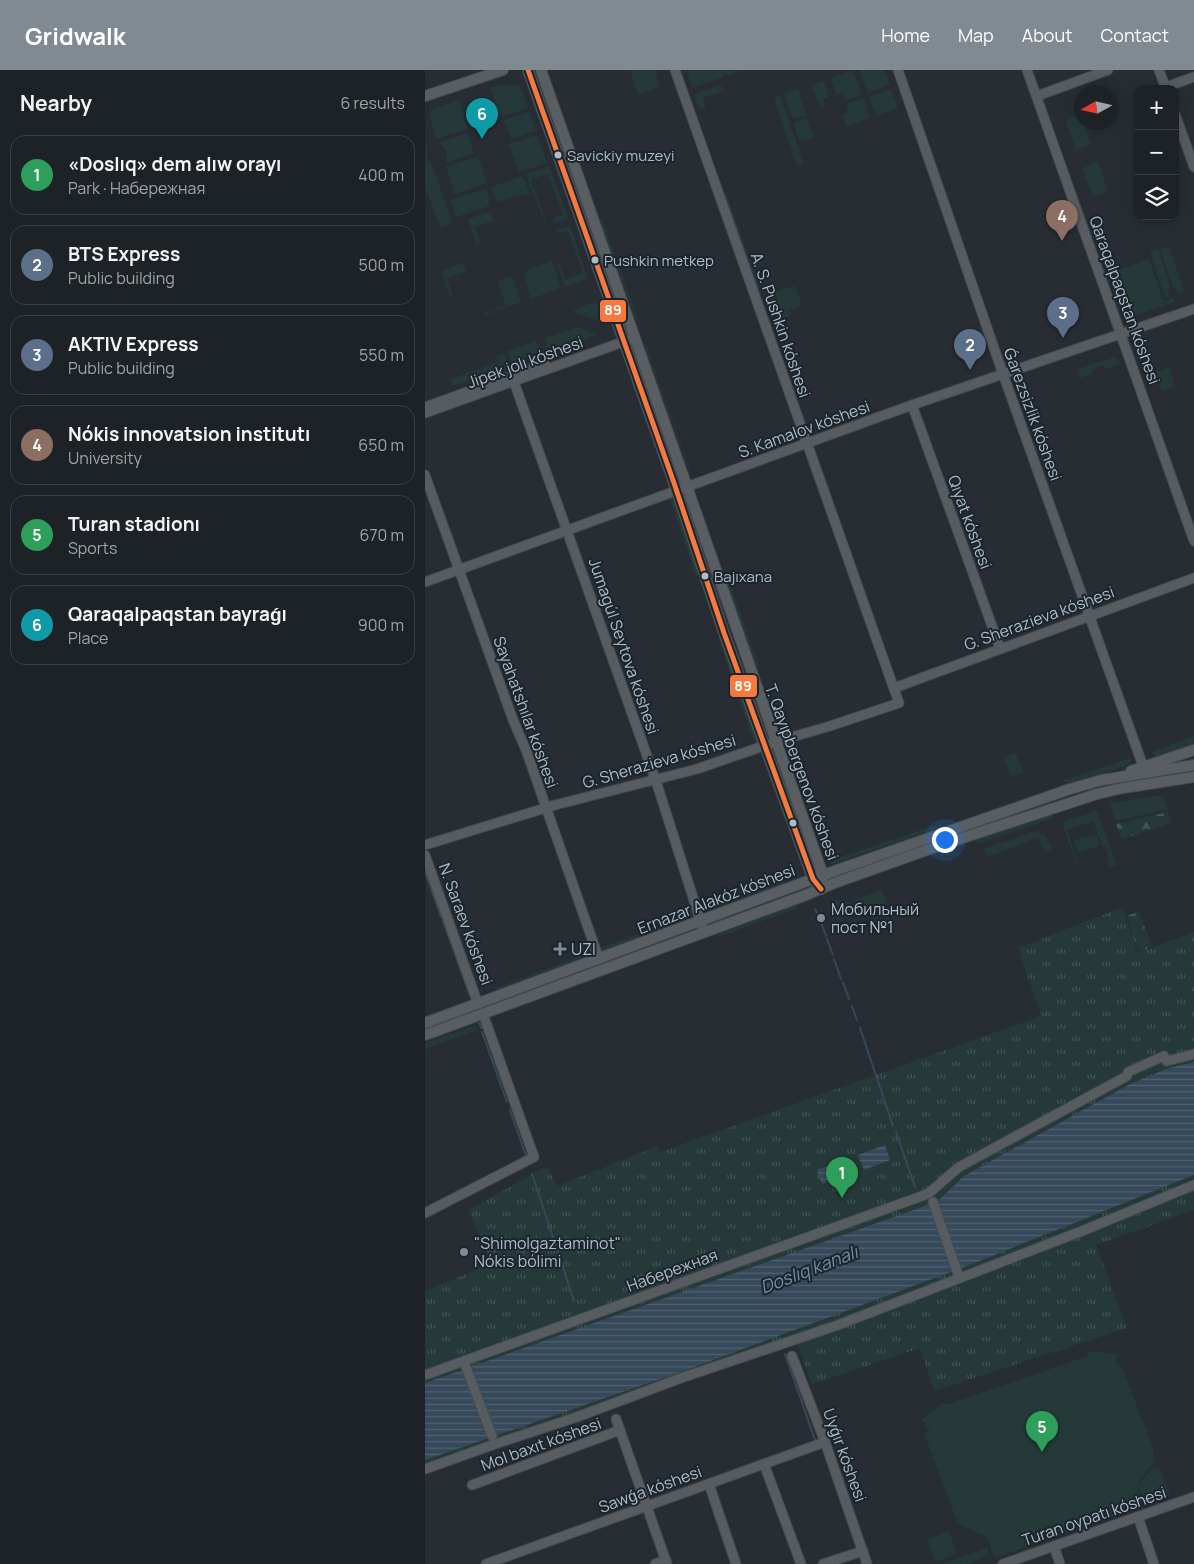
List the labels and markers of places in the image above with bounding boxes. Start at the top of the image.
pin: 6 [466,98,498,139]
place label: Savickiy muzeyi [567,145,675,166]
marker: Savickiy muzeyi [553,150,563,160]
pin: 4 [1046,200,1078,241]
place label: Pushkin metkep [604,250,714,271]
marker: Pushkin metkep [590,255,600,265]
pin: 3 [1047,297,1079,338]
pin: 2 [954,329,986,370]
place label: Bajıxana [714,566,772,587]
marker: Bajıxana [700,571,710,581]
unlabelled marker [788,818,798,828]
place label: Мобильный пост №1 [831,898,919,938]
marker: Мобильный пост №1 [815,912,827,924]
place label: UZI [571,938,596,960]
marker: UZI [553,942,567,956]
pin: 1 [826,1157,858,1198]
place label: "Shimolgaztaminot" Nókis bólimi [474,1232,621,1272]
marker: "Shimolgaztaminot" Nókis bólimi [458,1246,470,1258]
pin: 5 [1026,1411,1058,1452]

